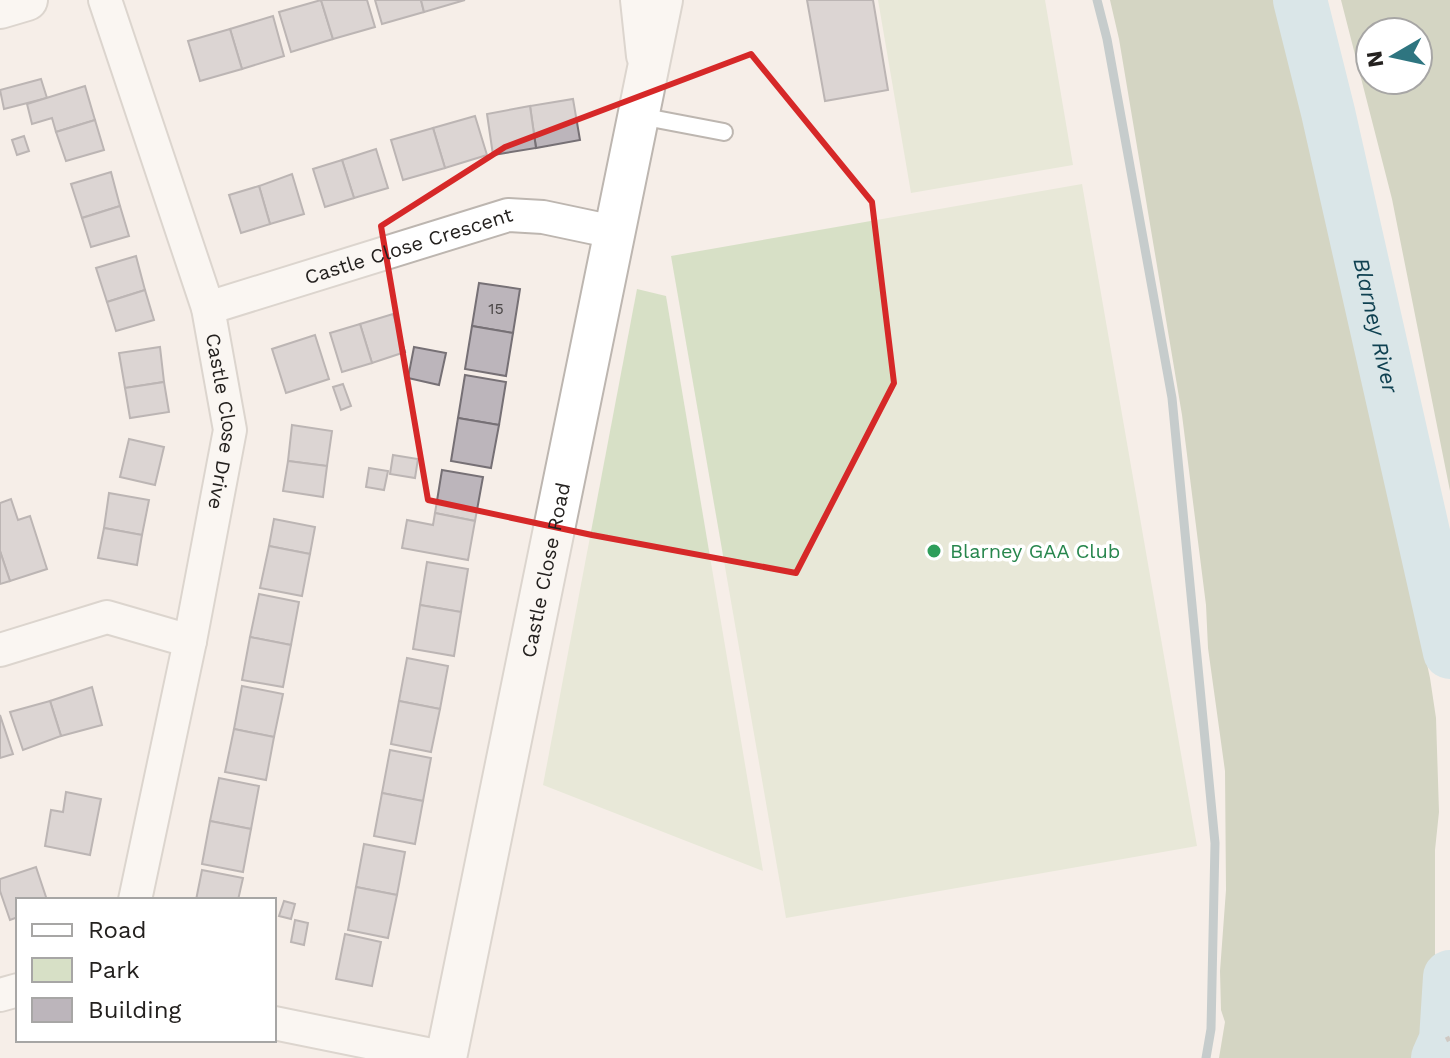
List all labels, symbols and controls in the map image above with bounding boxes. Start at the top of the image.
north arrow [1354,16,1434,96]
text: N [1361,49,1388,69]
street label: Castle Close Crescent [302,202,516,289]
water label: Blarney River [1349,255,1404,397]
house number: 15 [488,299,504,318]
street label: Castle Close Drive [201,331,242,512]
street label: Castle Close Road [516,480,575,660]
place label: Blarney GAA Club [950,539,1120,563]
marker: Blarney GAA Club [925,542,943,560]
legend [16,898,276,1042]
text: Road [88,916,147,944]
text: Park [88,956,140,984]
text: Building [88,996,181,1024]

